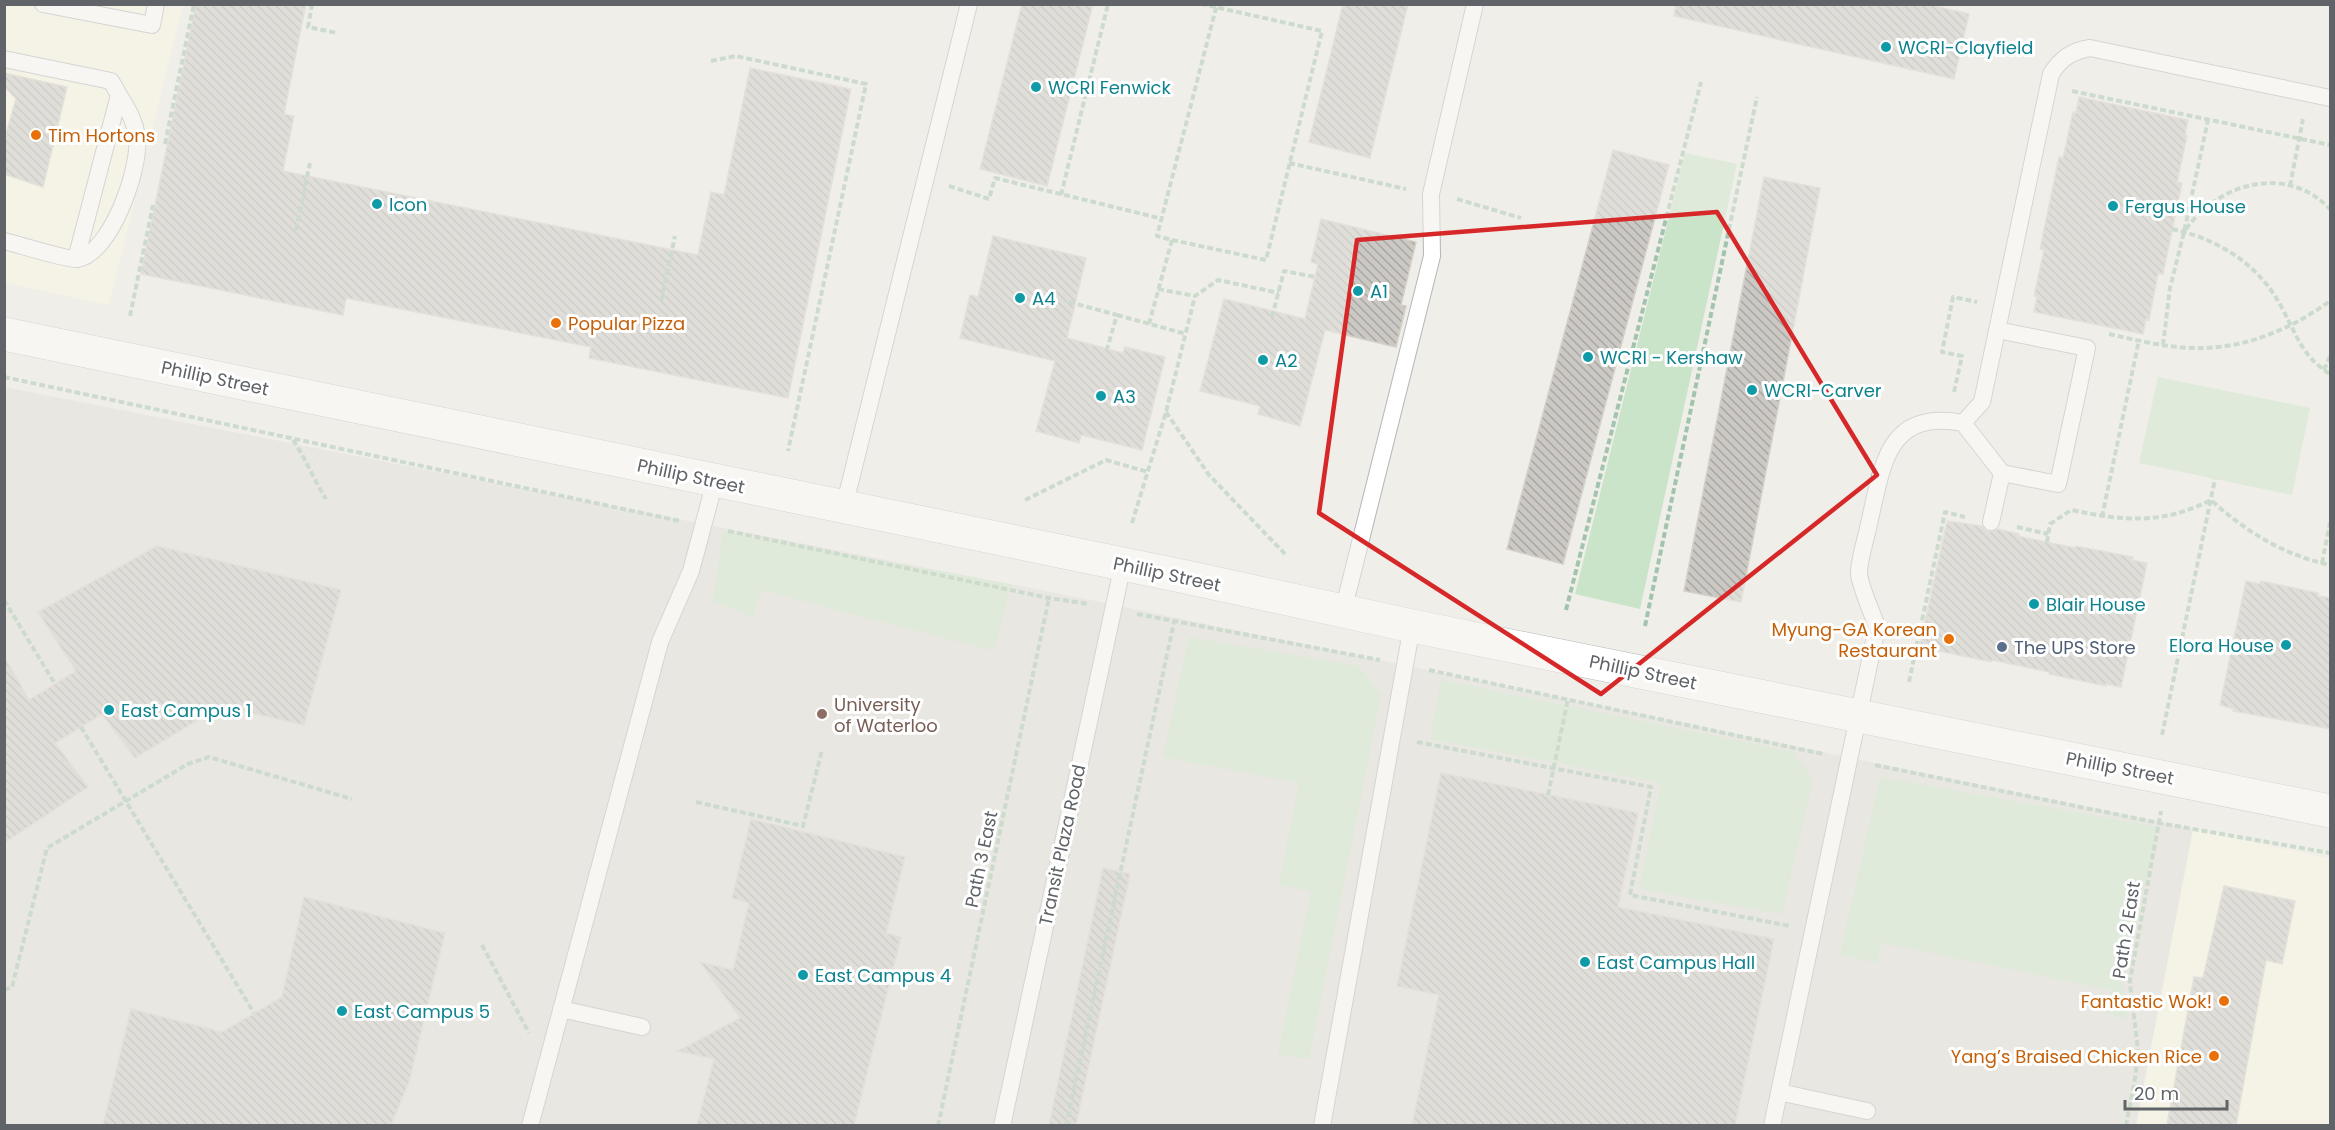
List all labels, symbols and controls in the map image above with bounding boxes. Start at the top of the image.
place label: WCRI-Clayfield [1898,35,2034,60]
marker: WCRI-Clayfield [1879,40,1893,54]
place label: WCRI Fenwick [1048,75,1172,100]
marker: WCRI Fenwick [1029,80,1043,94]
place label: Tim Hortons [48,123,155,148]
marker: Tim Hortons [29,128,43,142]
place label: Icon [389,192,427,217]
place label: Fergus House [2125,194,2246,219]
marker: Icon [370,197,384,211]
marker: Fergus House [2106,199,2120,213]
place label: A1 [1370,279,1388,304]
marker: A1 [1351,284,1365,298]
place label: A4 [1032,286,1055,311]
marker: A4 [1013,291,1027,305]
place label: Popular Pizza [568,311,685,336]
marker: Popular Pizza [549,316,563,330]
place label: WCRI - Kershaw [1600,345,1743,370]
place label: A2 [1275,348,1297,373]
marker: WCRI - Kershaw [1581,350,1595,364]
marker: A2 [1256,353,1270,367]
street label: Phillip Street [159,354,271,402]
place label: WCRI-Carver [1764,378,1882,403]
marker: WCRI-Carver [1745,383,1759,397]
place label: A3 [1113,384,1136,409]
marker: A3 [1094,389,1108,403]
street label: Phillip Street [635,452,747,500]
street label: Phillip Street [1111,550,1223,598]
place label: Blair House [2046,592,2146,617]
marker: Blair House [2027,597,2041,611]
place label: Myung-GA Korean Restaurant [1771,617,1937,663]
marker: Myung-GA Korean Restaurant [1942,632,1956,646]
place label: Elora House [2169,633,2274,658]
place label: The UPS Store [2014,635,2136,660]
marker: Elora House [2279,638,2293,652]
marker: The UPS Store [1995,640,2009,654]
street label: Phillip Street [1587,648,1699,696]
place label: University of Waterloo [834,692,938,738]
place label: East Campus 1 [121,698,251,723]
marker: East Campus 1 [102,703,116,717]
marker: University of Waterloo [815,707,829,721]
street label: Phillip Street [2064,745,2176,791]
street label: Transit Plaza Road [1033,762,1091,928]
street label: Path 3 East [959,808,1003,910]
street label: Path 2 East [2106,880,2146,980]
place label: East Campus Hall [1597,950,1755,975]
marker: East Campus Hall [1578,955,1592,969]
place label: East Campus 4 [815,963,951,988]
marker: East Campus 4 [796,968,810,982]
place label: Fantastic Wok! [2081,989,2212,1014]
marker: Fantastic Wok! [2217,994,2231,1008]
place label: East Campus 5 [354,999,490,1024]
marker: East Campus 5 [335,1004,349,1018]
place label: Yang’s Braised Chicken Rice [1951,1044,2202,1069]
marker: Yang’s Braised Chicken Rice [2207,1049,2221,1063]
scale bar [2125,1073,2227,1111]
text: 20 m [2134,1081,2179,1106]

